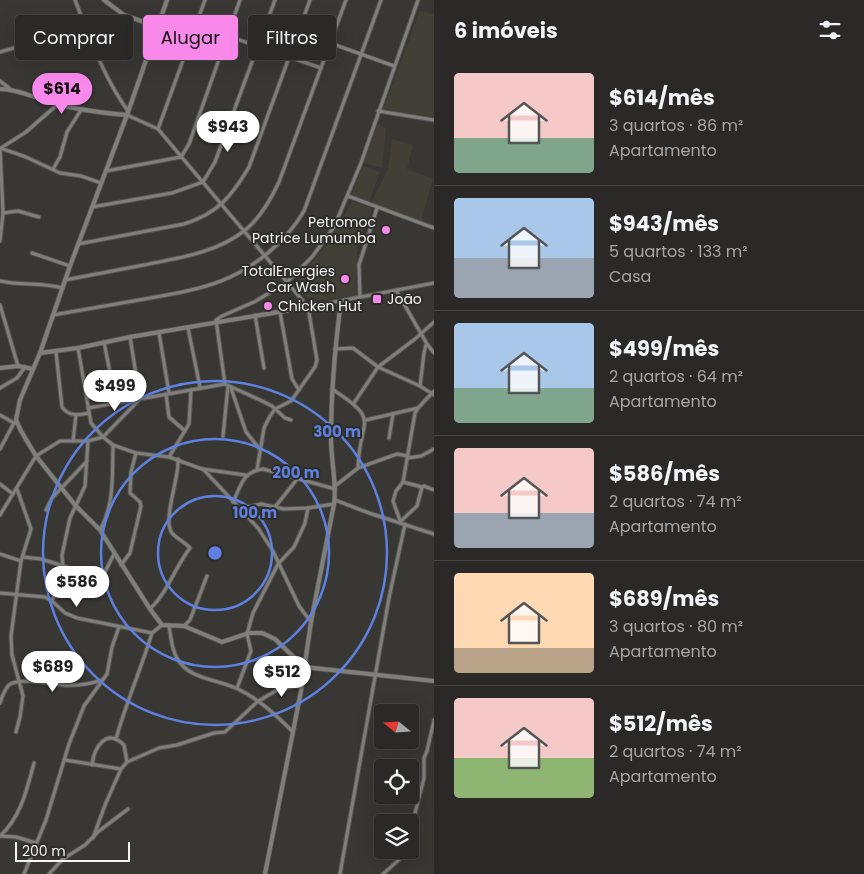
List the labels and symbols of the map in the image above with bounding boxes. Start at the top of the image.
pin: $614 [32,72,92,115]
pin: $943 [198,110,258,153]
place label: Petromoc Patrice Lumumba [252,212,376,248]
marker: Petromoc Patrice Lumumba [380,224,392,236]
place label: TotalEnergies Car Wash [242,261,335,297]
marker: TotalEnergies Car Wash [339,273,351,285]
place label: João [387,289,422,309]
marker: João [371,293,383,305]
place label: Chicken Hut [278,296,362,316]
marker: Chicken Hut [262,300,274,312]
pin: $499 [85,370,145,412]
text: 300 m [313,421,361,442]
text: 200 m [272,462,320,483]
text: 100 m [233,502,277,523]
centre of rings [206,544,224,562]
pin: $586 [47,566,107,608]
pin: $689 [23,650,83,693]
pin: $512 [252,656,312,698]
north arrow [374,704,419,749]
scale bar [15,839,130,862]

